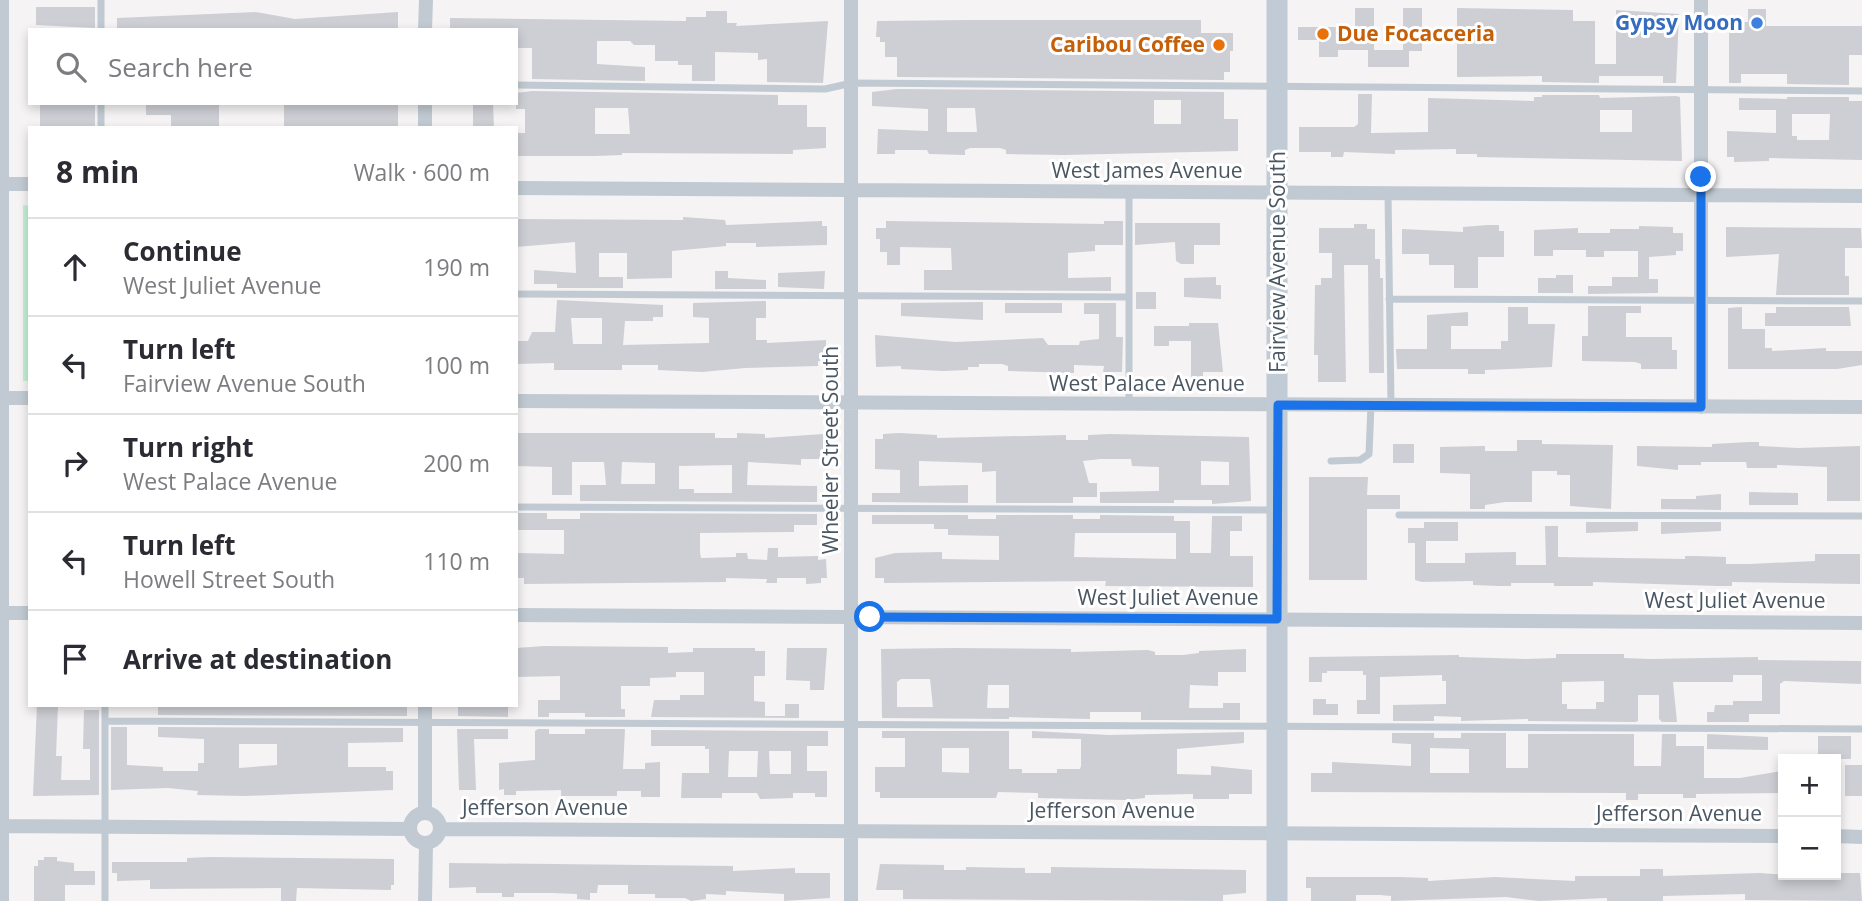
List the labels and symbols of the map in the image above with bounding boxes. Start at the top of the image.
place label: Gypsy Moon [1615,8,1743,36]
marker: Gypsy Moon [1749,15,1765,31]
place label: Due Focacceria [1337,19,1495,47]
marker: Due Focacceria [1315,26,1331,42]
place label: Caribou Coffee [1050,30,1205,58]
marker: Caribou Coffee [1211,37,1227,53]
street label: Fairview Avenue South [1263,151,1291,373]
street label: West James Avenue [1051,156,1243,184]
route end [1685,161,1716,192]
street label: Wheeler Street South [816,346,844,554]
street label: West Palace Avenue [1049,369,1245,397]
street label: West Juliet Avenue [1077,583,1259,611]
street label: West Juliet Avenue [1644,586,1826,614]
route start [854,601,885,632]
street label: Jefferson Avenue [460,793,628,821]
street label: Jefferson Avenue [1027,796,1195,824]
street label: Jefferson Avenue [1594,799,1762,827]

